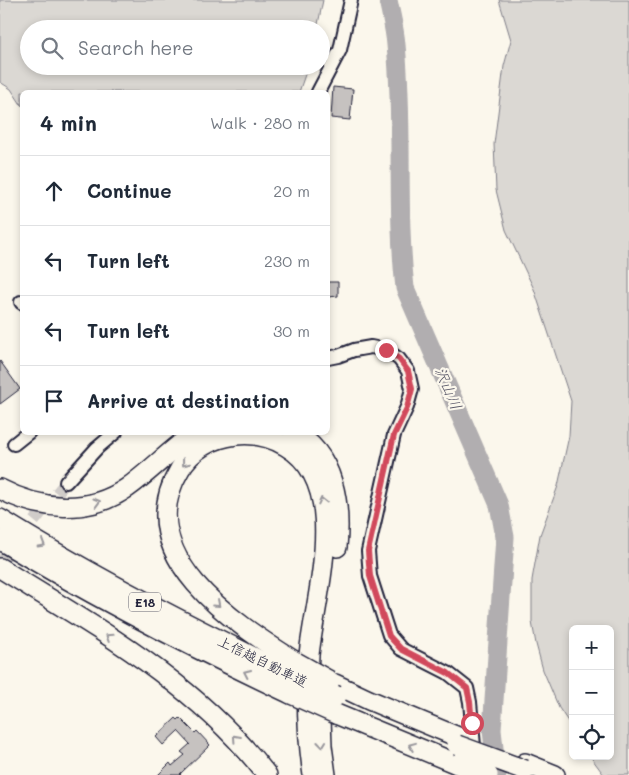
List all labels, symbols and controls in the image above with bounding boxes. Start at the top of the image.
search box [20,20,330,75]
icon: search [38,34,66,62]
text: Search here [78,35,194,60]
text: 4 min [40,109,97,136]
text: Walk · 280 m [210,112,310,133]
icon: ahead [40,177,68,205]
text: Continue [87,178,172,203]
text: 20 m [273,180,310,201]
icon: left [40,247,68,275]
text: Turn left [87,248,170,273]
text: 230 m [264,250,310,271]
icon: left [40,317,68,345]
text: Turn left [87,318,170,343]
text: 30 m [273,320,310,341]
route end [375,339,398,362]
water label: 沢山川 [431,363,467,413]
icon: arrive [40,387,68,415]
text: Arrive at destination [87,388,290,413]
one-way arrow [183,457,191,466]
one-way arrow [317,496,328,505]
one-way arrow [93,497,101,507]
one-way arrow [36,538,45,548]
road number: E18 [129,592,161,612]
one-way arrow [211,598,220,607]
map controls [569,625,614,760]
button: + [569,625,614,670]
street label: 上信越自動車道 [215,631,311,691]
one-way arrow [106,633,115,643]
one-way arrow [243,669,252,680]
button: − [569,670,614,715]
route start [461,712,484,735]
button: locate [569,715,614,760]
one-way arrow [233,734,242,743]
one-way arrow [316,740,327,748]
one-way arrow [408,742,417,752]

